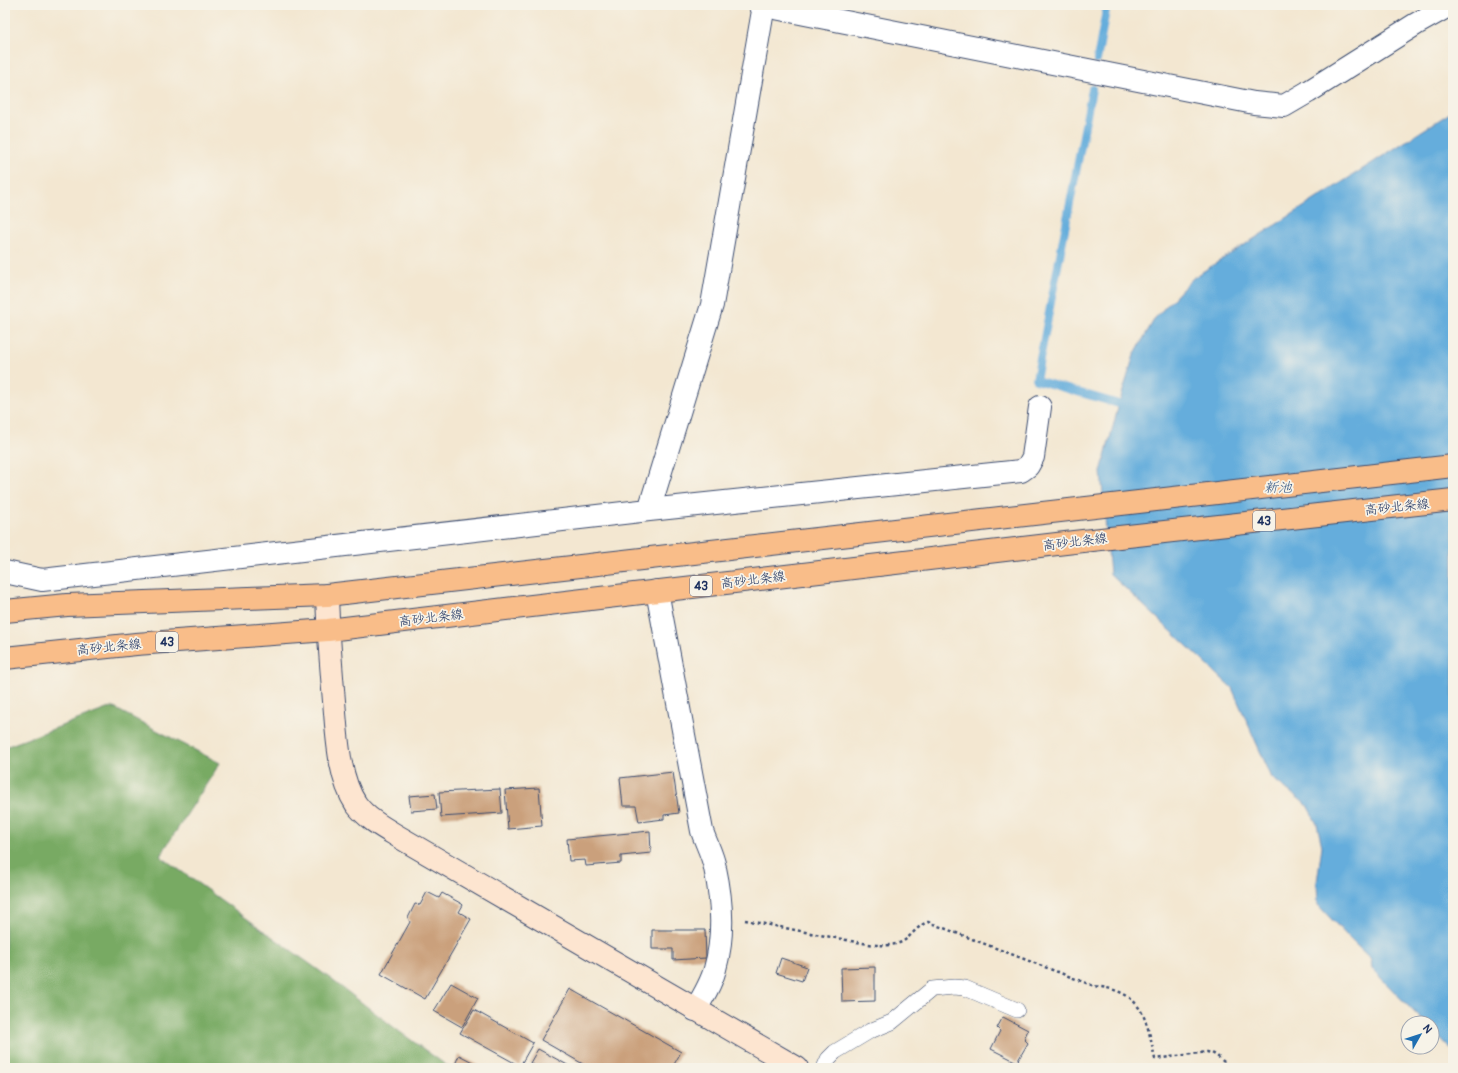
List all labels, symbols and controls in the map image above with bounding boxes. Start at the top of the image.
water label: 新池 [1264,479,1293,496]
street label: 高砂北条線 [1364,496,1431,518]
road number: 43 [1253,511,1275,531]
street label: 高砂北条線 [1042,530,1109,554]
street label: 高砂北条線 [720,568,787,592]
road number: 43 [690,576,712,596]
street label: 高砂北条線 [398,606,465,630]
road number: 43 [156,632,178,652]
street label: 高砂北条線 [76,636,143,658]
north arrow [1400,1015,1440,1055]
text: N [1420,1022,1435,1036]

